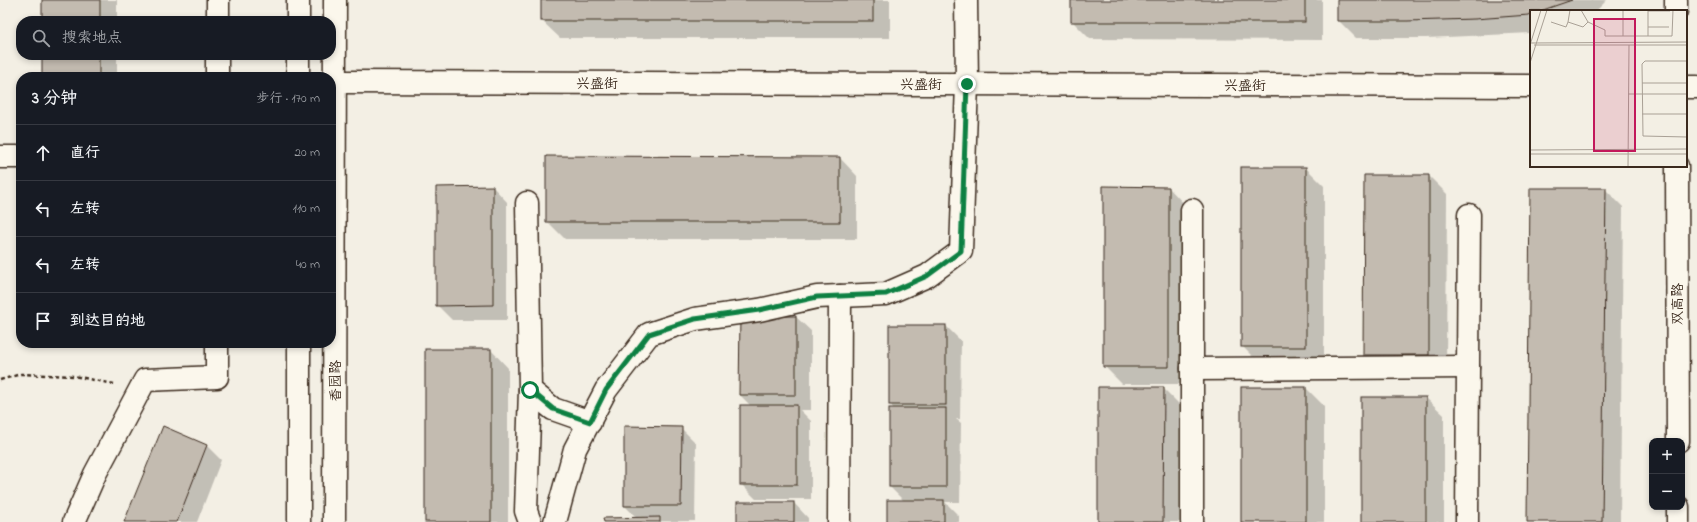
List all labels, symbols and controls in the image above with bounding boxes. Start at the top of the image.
inset map [1530,10,1687,167]
search box [16,16,336,60]
icon: search [30,27,52,49]
text: 搜索地点 [62,27,122,49]
street label: 兴盛街 [576,74,618,95]
street label: 兴盛街 [900,75,942,96]
route end [958,75,976,93]
street label: 兴盛街 [1224,76,1266,97]
text: 3 分钟 [32,86,77,111]
text: 步行 · 170 m [256,89,320,108]
icon: ahead [32,142,54,164]
text: 直行 [70,142,100,164]
text: 20 m [295,143,320,162]
icon: left [32,198,54,220]
text: 左转 [70,198,100,220]
text: 110 m [293,199,320,218]
icon: left [32,254,54,276]
text: 左转 [70,254,100,276]
text: 40 m [296,255,320,274]
street label: 双高路 [1668,283,1689,325]
icon: arrive [32,310,54,332]
text: 到达目的地 [70,310,145,332]
street label: 香园路 [326,360,347,402]
route start [521,381,539,399]
map controls [1649,438,1685,510]
button: + [1649,438,1685,474]
button: − [1649,474,1685,510]

